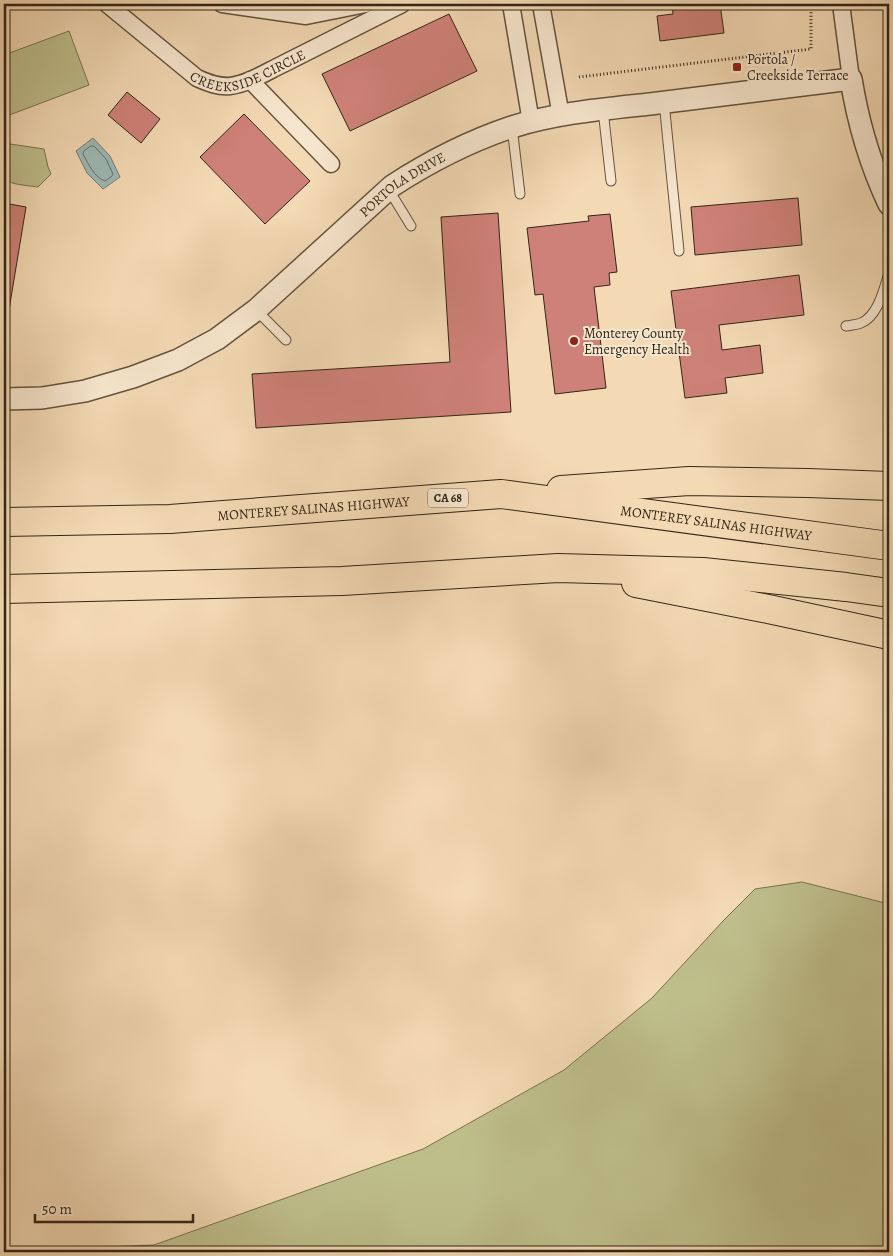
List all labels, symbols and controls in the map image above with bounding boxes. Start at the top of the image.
street label: CREEKSIDE CIRCLE [186,45,308,96]
place label: Portola / Creekside Terrace [747,50,849,85]
marker: Portola / Creekside Terrace [731,61,743,73]
street label: PORTOLA DRIVE [355,147,449,221]
place label: Monterey County Emergency Health [584,324,690,359]
marker: Monterey County Emergency Health [568,335,580,347]
road number: CA 68 [428,488,468,508]
street label: MONTEREY SALINAS HIGHWAY [217,491,411,525]
street label: MONTEREY SALINAS HIGHWAY [619,501,813,545]
scale bar [35,1191,192,1223]
text: 50 m [42,1199,72,1219]

